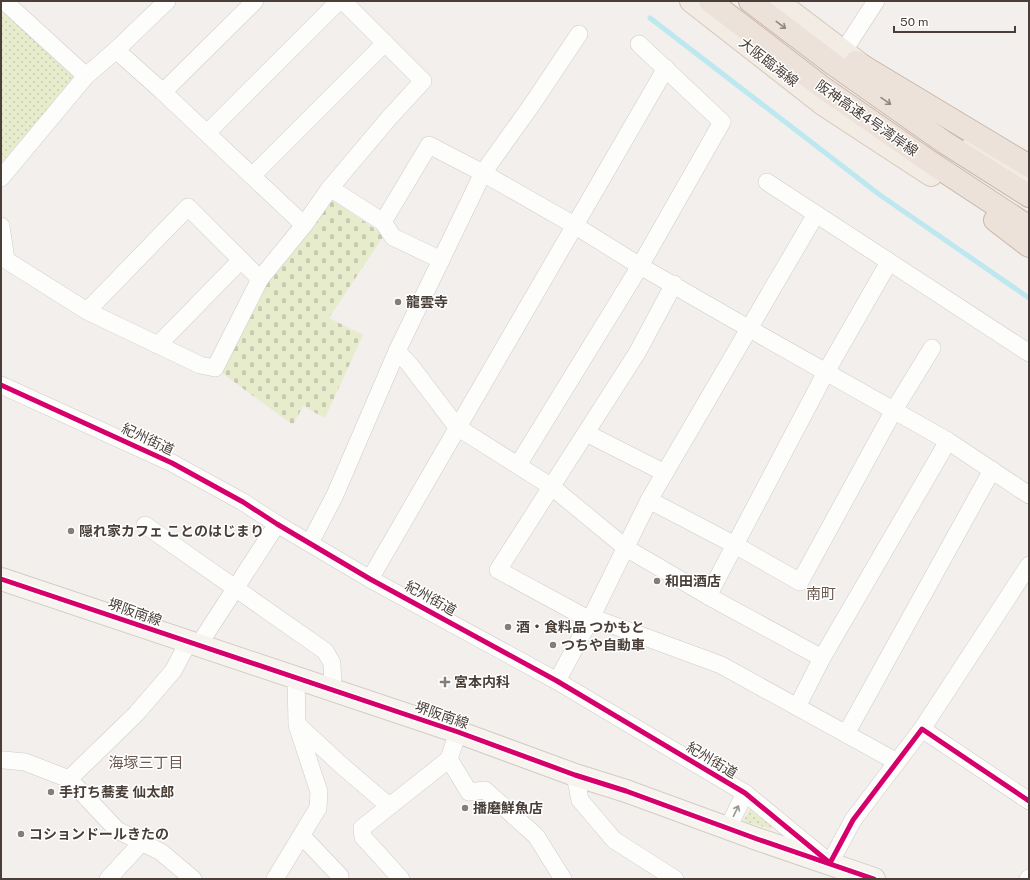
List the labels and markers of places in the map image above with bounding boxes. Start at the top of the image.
place label: 龍雲寺 [406,294,448,310]
marker: 龍雲寺 [393,297,403,307]
place label: 隠れ家カフェ ことのはじまり [79,523,264,539]
marker: 隠れ家カフェ ことのはじまり [66,526,76,536]
place label: 和田酒店 [665,573,721,589]
marker: 和田酒店 [652,576,662,586]
place label: 酒・食料品 つかもと [516,619,645,635]
marker: 酒・食料品 つかもと [503,622,513,632]
place label: つちや自動車 [561,637,645,653]
marker: つちや自動車 [548,640,558,650]
place label: 宮本内科 [454,674,510,690]
marker: 宮本内科 [439,676,451,688]
place label: 手打ち蕎麦 仙太郎 [59,784,174,800]
marker: 手打ち蕎麦 仙太郎 [46,787,56,797]
place label: 播磨鮮魚店 [473,800,543,816]
marker: 播磨鮮魚店 [460,803,470,813]
place label: コションドールきたの [29,826,169,842]
marker: コションドールきたの [16,829,26,839]

